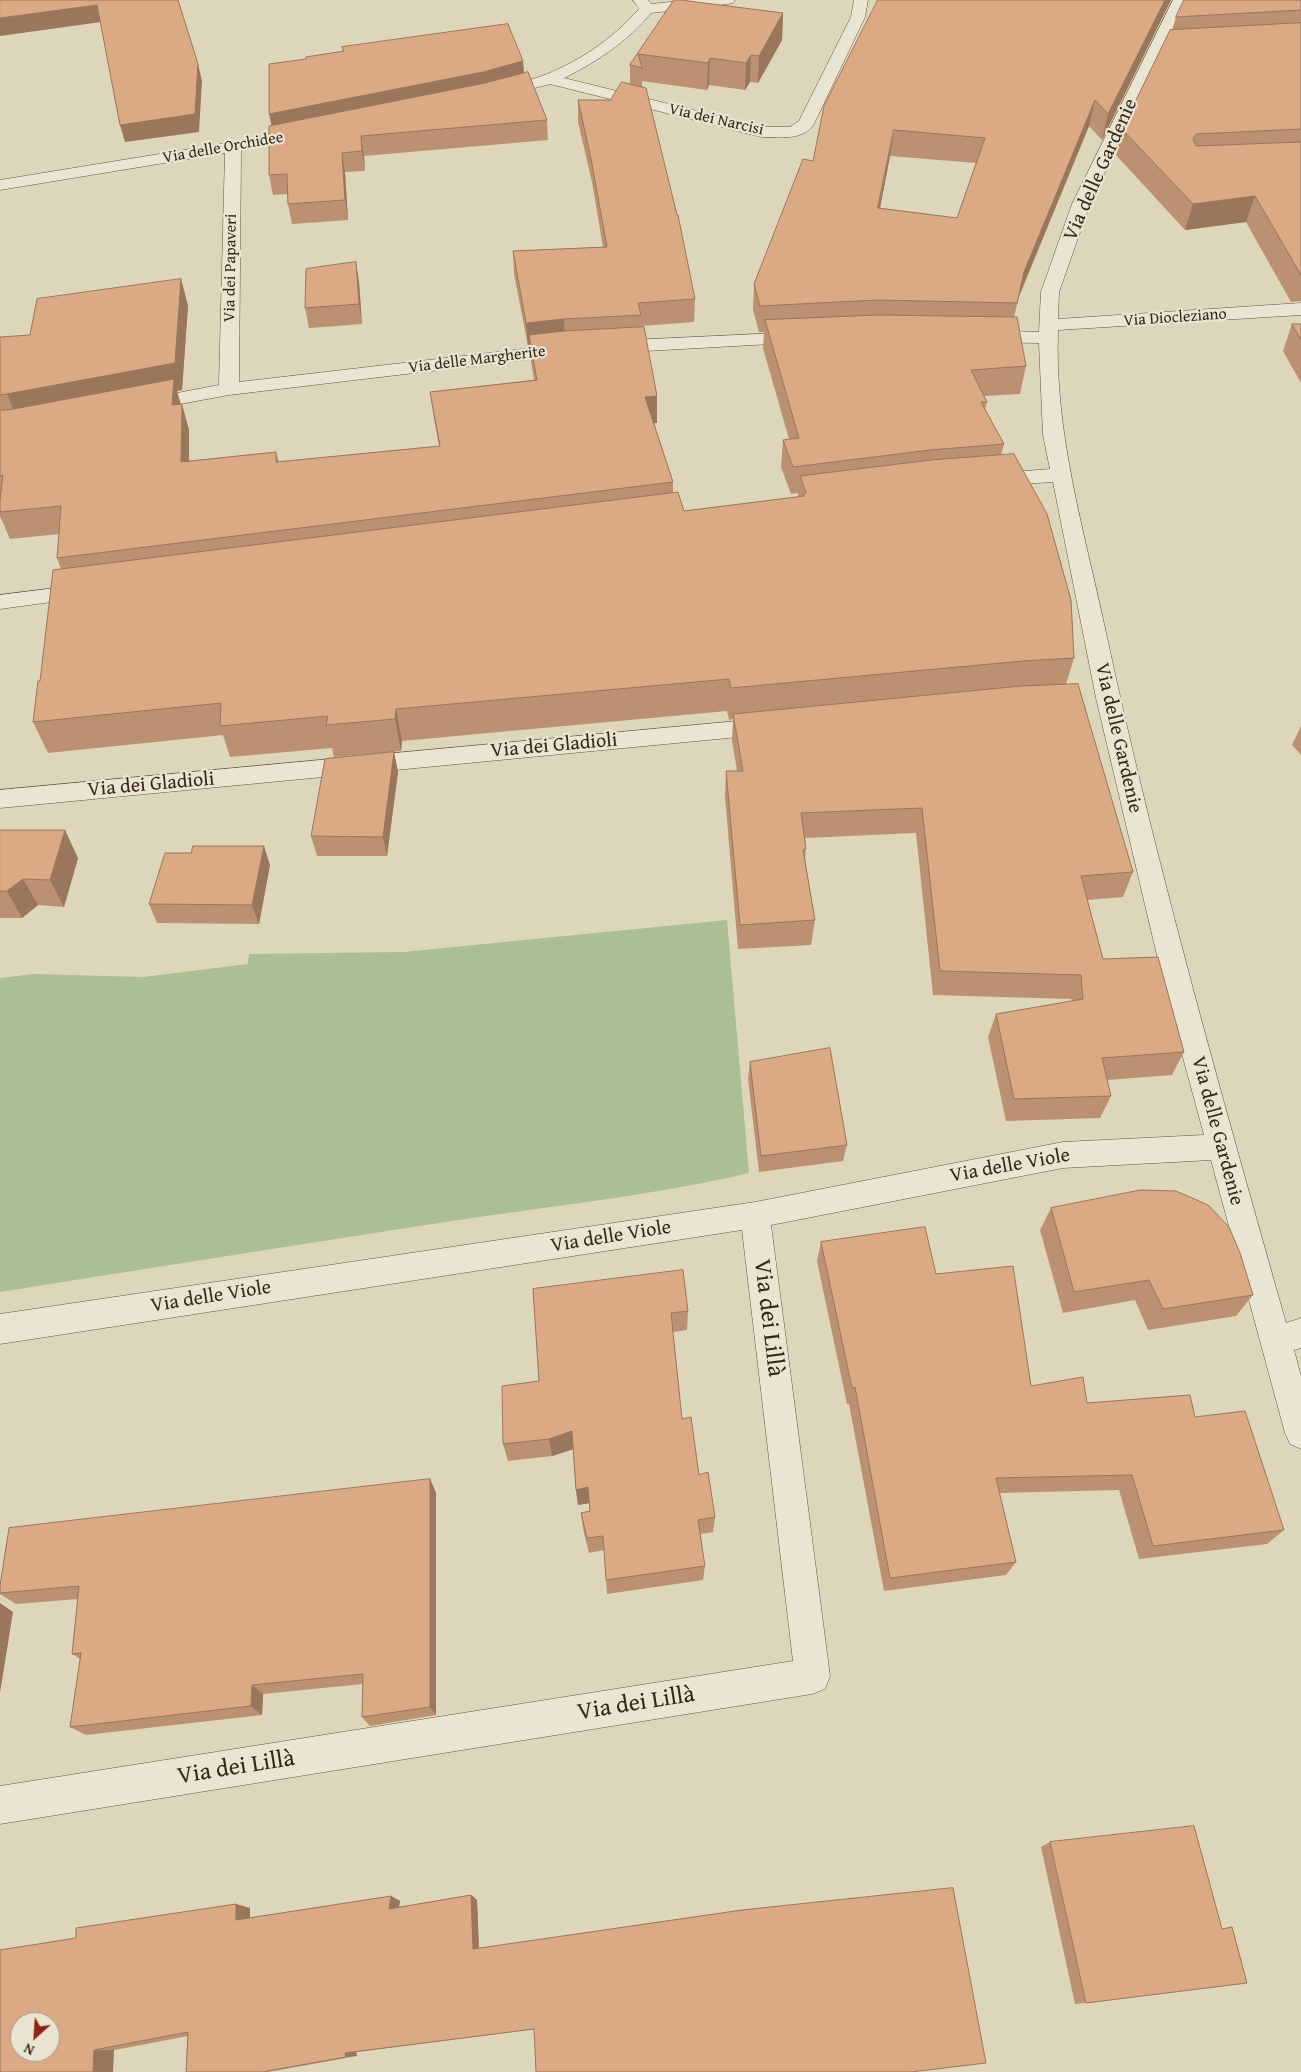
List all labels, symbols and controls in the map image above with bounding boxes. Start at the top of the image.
street label: Via delle Gardenie [1059,95,1143,245]
street label: Via dei Narcisi [667,100,765,140]
street label: Via delle Orchidee [161,128,285,168]
street label: Via dei Papaveri [220,214,242,322]
street label: Via Diocleziano [1123,305,1227,331]
street label: Via delle Margherite [407,342,547,378]
street label: Via delle Gardenie [1089,661,1147,815]
street label: Via dei Gladioli [490,729,618,763]
street label: Via dei Gladioli [87,768,215,802]
street label: Via delle Gardenie [1186,1054,1248,1208]
street label: Via delle Viole [948,1144,1072,1188]
street label: Via delle Viole [549,1216,673,1258]
street label: Via dei Lillà [746,1257,790,1379]
street label: Via delle Viole [149,1276,273,1318]
street label: Via dei Lillà [575,1681,697,1727]
street label: Via dei Lillà [175,1745,297,1791]
north arrow [10,2012,60,2062]
text: N [20,2039,37,2061]

